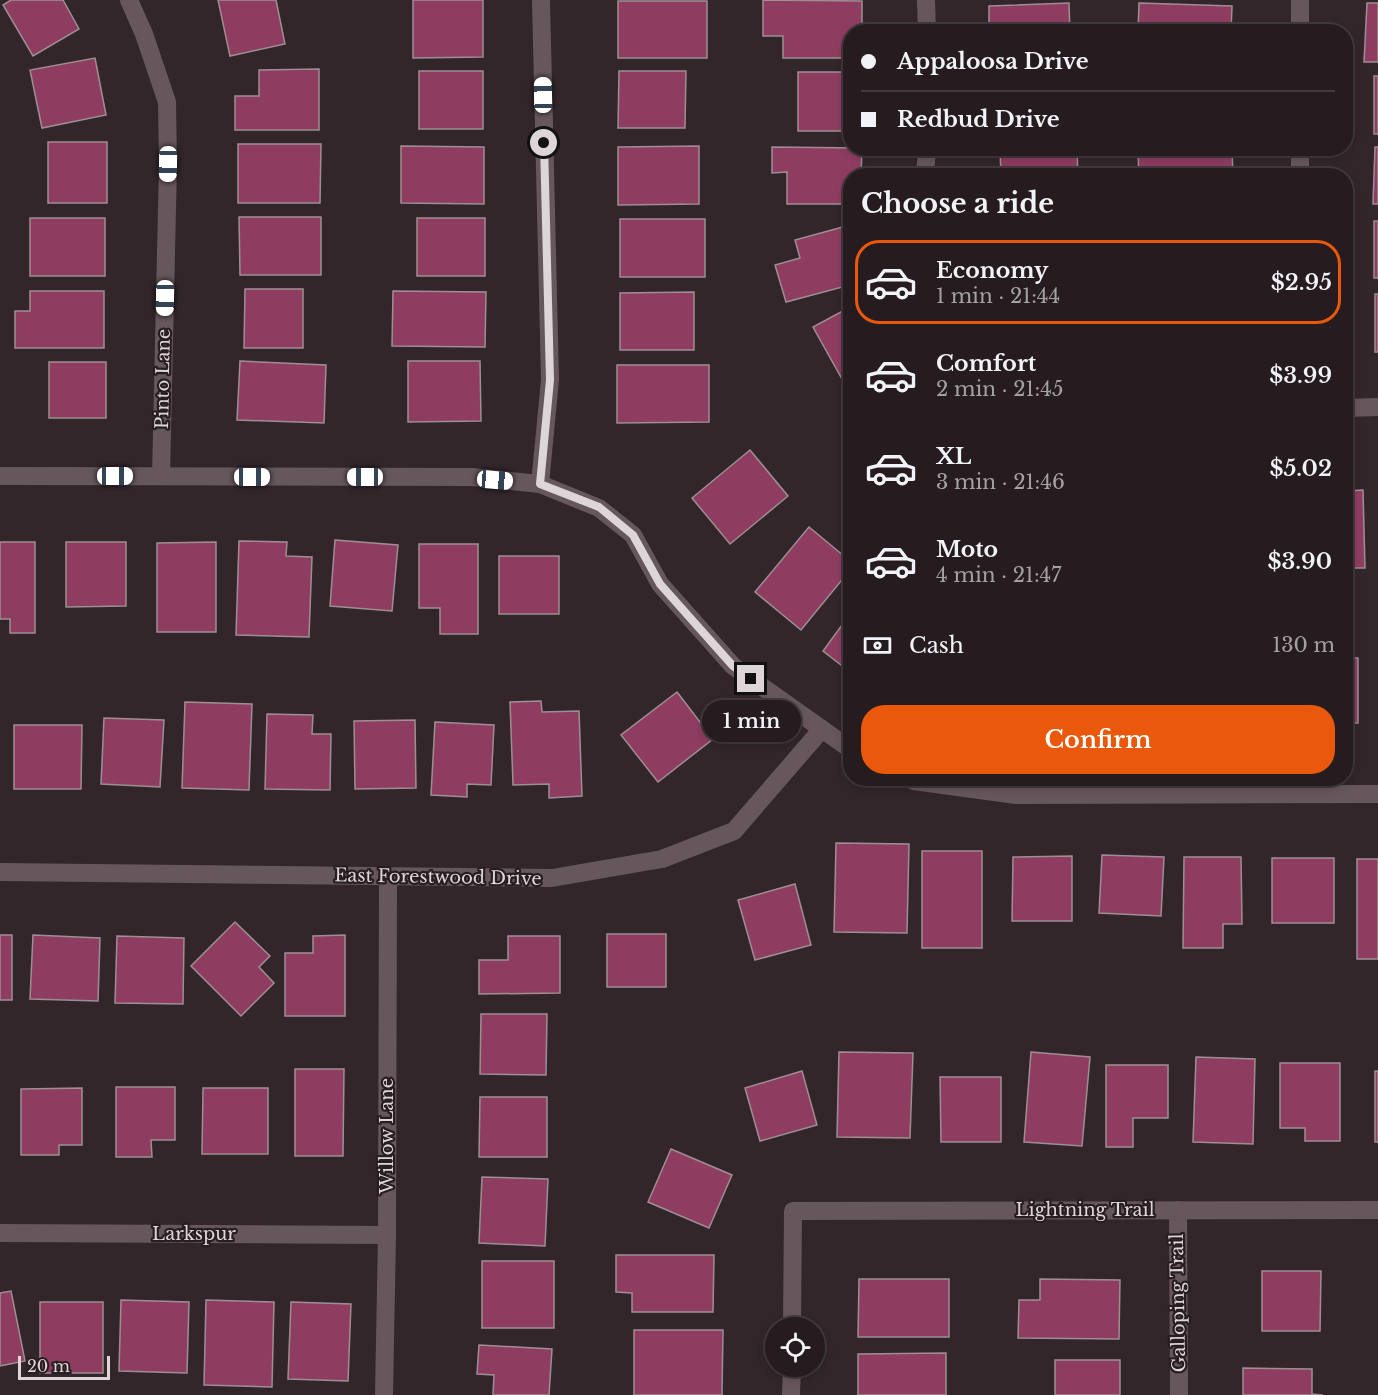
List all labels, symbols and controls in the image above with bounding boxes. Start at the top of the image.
text: Appaloosa Drive [897,48,1089,75]
car [534,77,552,113]
text: Redbud Drive [897,106,1060,133]
route start [530,129,557,156]
car [159,146,177,182]
text: Choose a ride [861,187,1054,220]
icon: car [864,255,918,309]
text: Economy [936,257,1048,284]
text: $2.95 [1271,269,1332,296]
car [156,280,174,316]
text: 1 min · 21:44 [936,284,1060,308]
street label: Pinto Lane [151,329,175,429]
icon: car [864,348,918,402]
text: Comfort [936,350,1036,377]
text: $3.99 [1269,362,1332,389]
text: 2 min · 21:45 [936,377,1063,401]
icon: car [864,441,918,495]
text: XL [936,443,971,470]
text: $5.02 [1269,455,1332,482]
car [97,467,133,485]
car [234,468,270,486]
car [347,468,383,486]
car [476,469,514,491]
text: 3 min · 21:46 [936,470,1065,494]
icon: car [864,534,918,588]
text: Moto [936,536,998,563]
text: $3.90 [1267,548,1332,575]
text: 4 min · 21:47 [936,563,1061,587]
icon: cash [861,629,894,662]
text: Cash [909,632,964,659]
text: 130 m [1272,633,1335,657]
route end [737,665,764,692]
callout: 1 min [702,700,801,742]
button: Confirm [861,705,1335,774]
text: 1 min [723,709,780,733]
street label: East Forestwood Drive [334,864,542,890]
street label: Willow Lane [376,1078,398,1195]
street label: Lightning Trail [1015,1199,1155,1221]
street label: Larkspur [152,1223,236,1245]
street label: Galloping Trail [1166,1233,1190,1373]
map controls [765,1317,825,1377]
button: locate [765,1317,825,1377]
scale bar [18,1353,110,1380]
text: 20 m [27,1356,70,1376]

